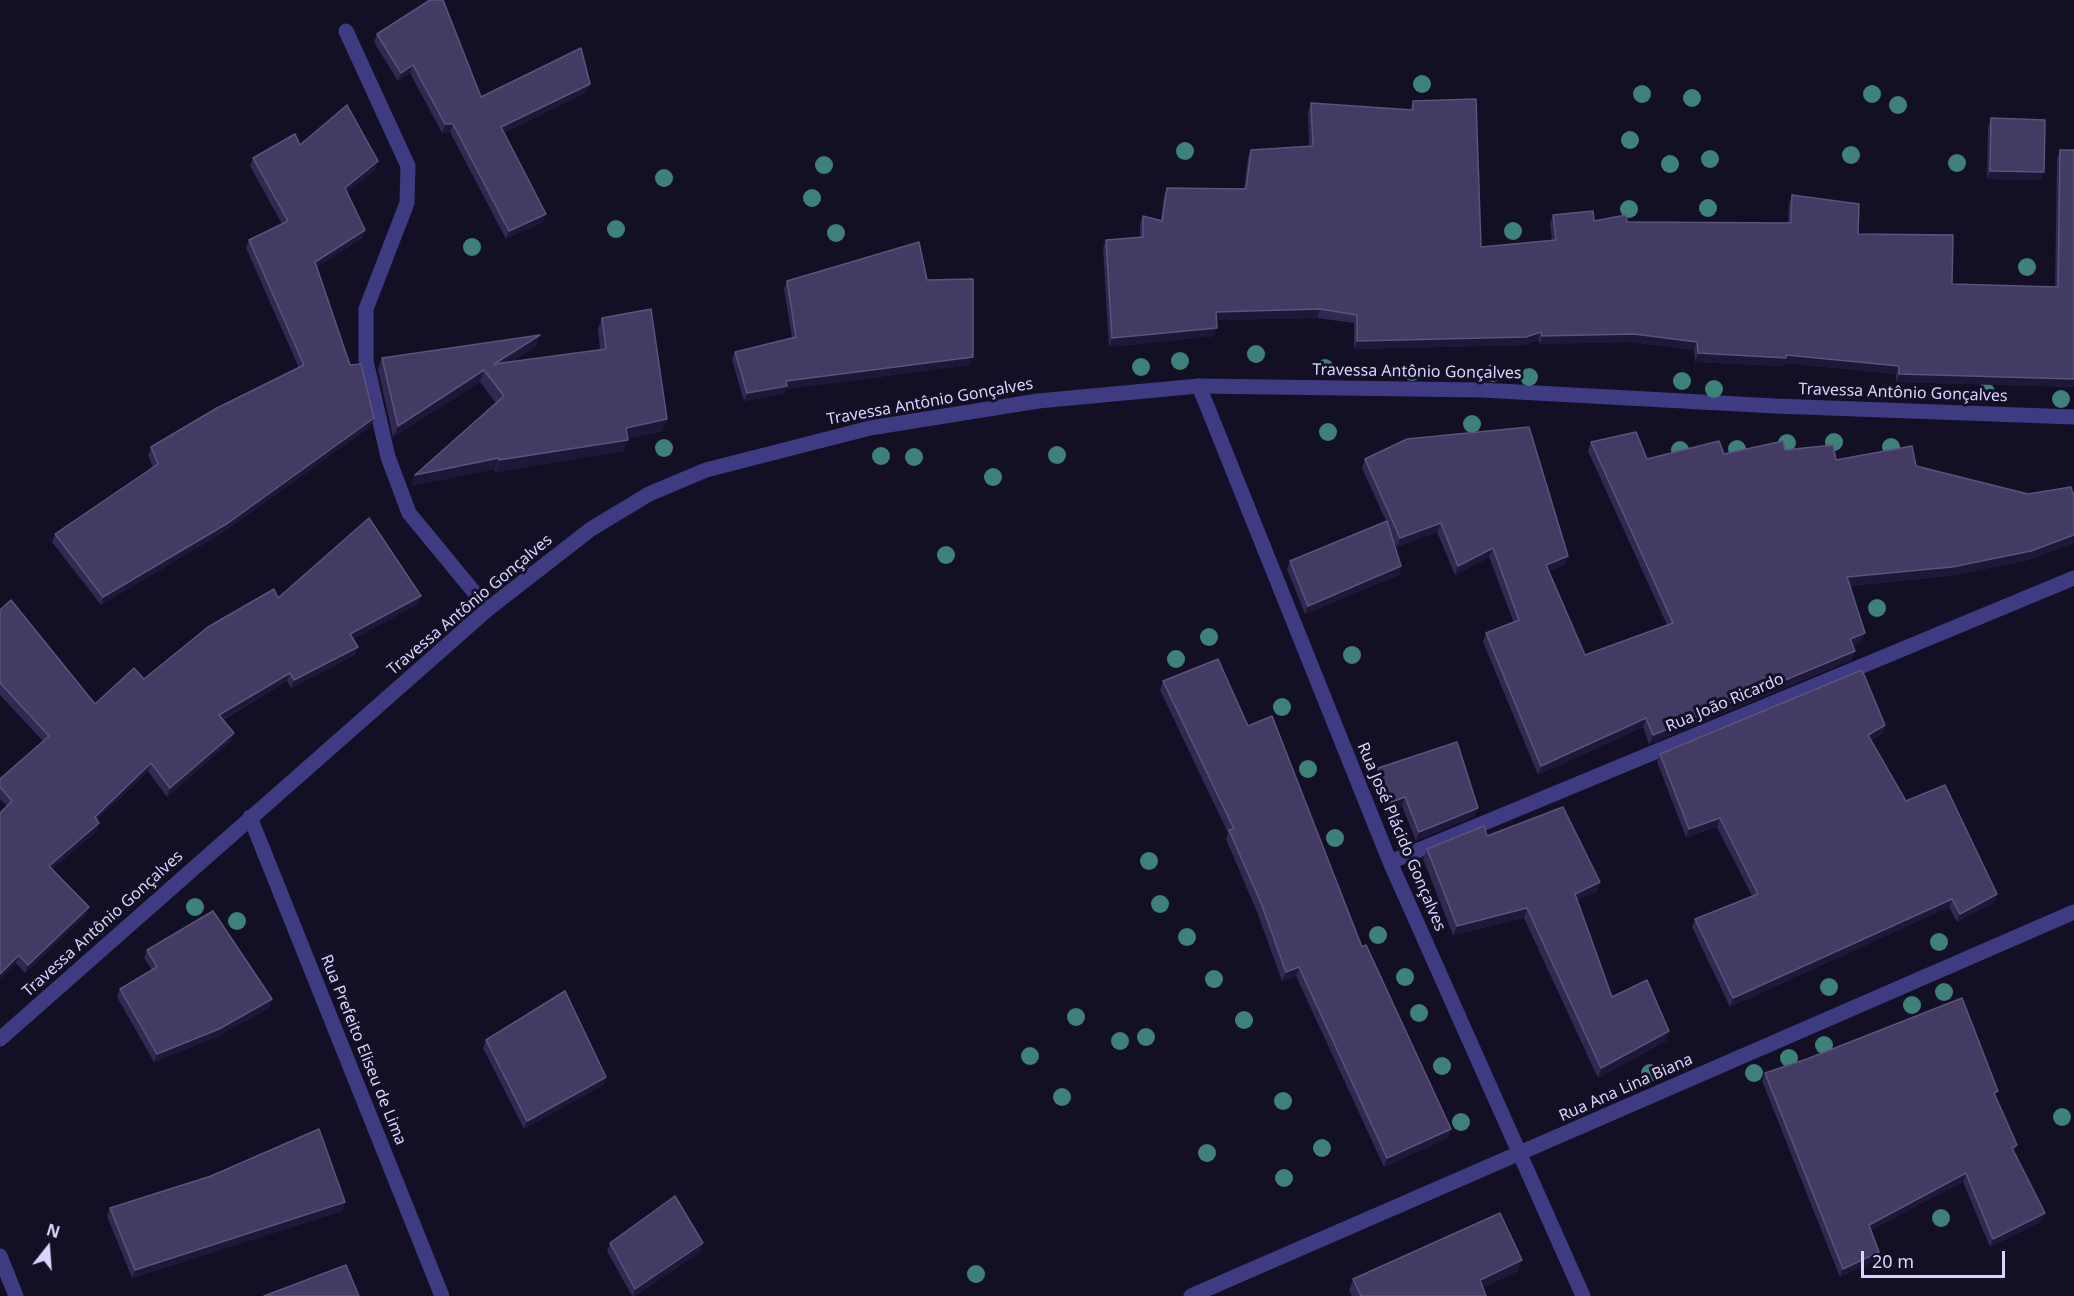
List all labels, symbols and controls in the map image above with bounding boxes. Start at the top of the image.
street label: Travessa Antônio Gonçalves [1312,361,1522,383]
street label: Travessa Antônio Gonçalves [825,374,1035,430]
street label: Travessa Antônio Gonçalves [1798,380,2008,406]
street label: Travessa Antônio Gonçalves [384,530,556,680]
street label: Rua João Ricardo [1663,669,1787,737]
street label: Rua José Plácido Gonçalves [1353,740,1449,934]
street label: Travessa Antônio Gonçalves [19,847,187,1001]
street label: Rua Prefeito Eliseu de Lima [316,952,410,1148]
street label: Rua Ana Lina Biana [1556,1050,1696,1126]
north arrow [18,1218,78,1278]
text: N [44,1218,63,1243]
scale bar [1864,1239,2008,1277]
text: 20 m [1872,1249,1914,1273]

